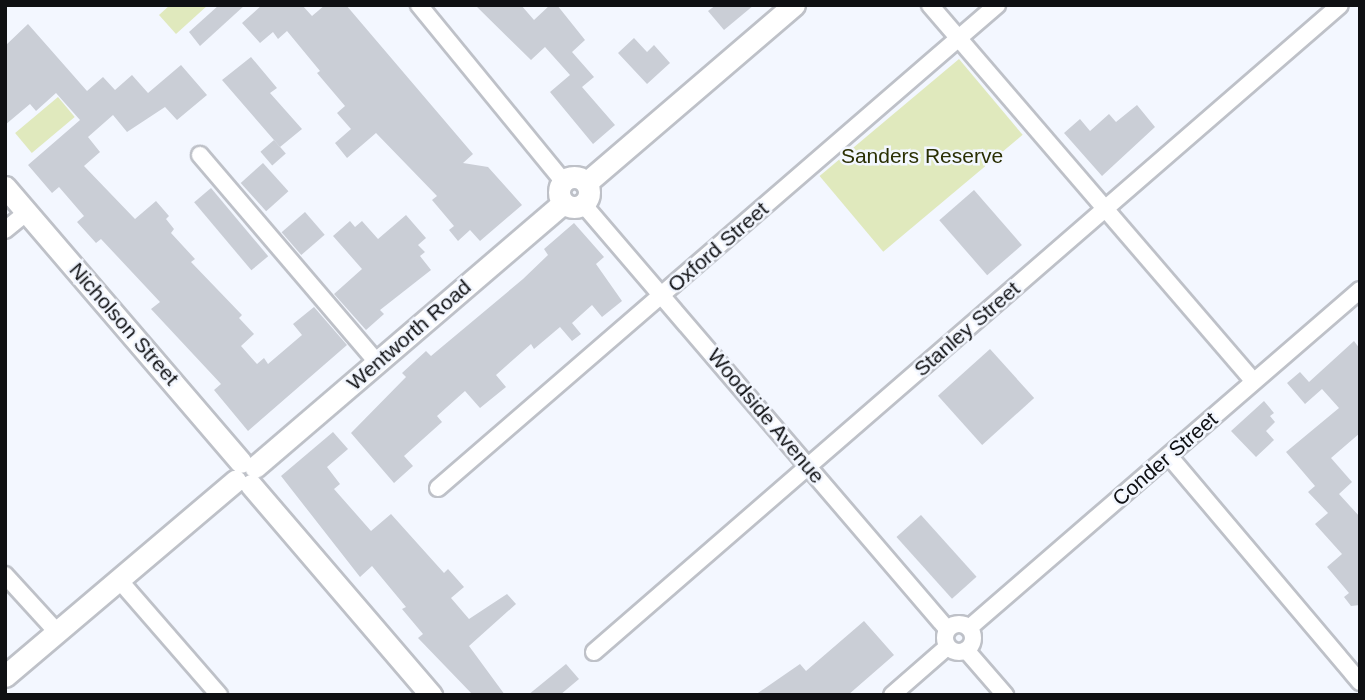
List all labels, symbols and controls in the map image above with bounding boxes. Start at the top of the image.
park label: Sanders Reserve [841,143,1003,169]
street label: Oxford Street [663,197,773,297]
street label: Nicholson Street [64,258,184,390]
street label: Wentworth Road [342,274,476,396]
street label: Stanley Street [909,276,1025,382]
street label: Woodside Avenue [702,343,830,489]
street label: Conder Street [1107,407,1223,511]

